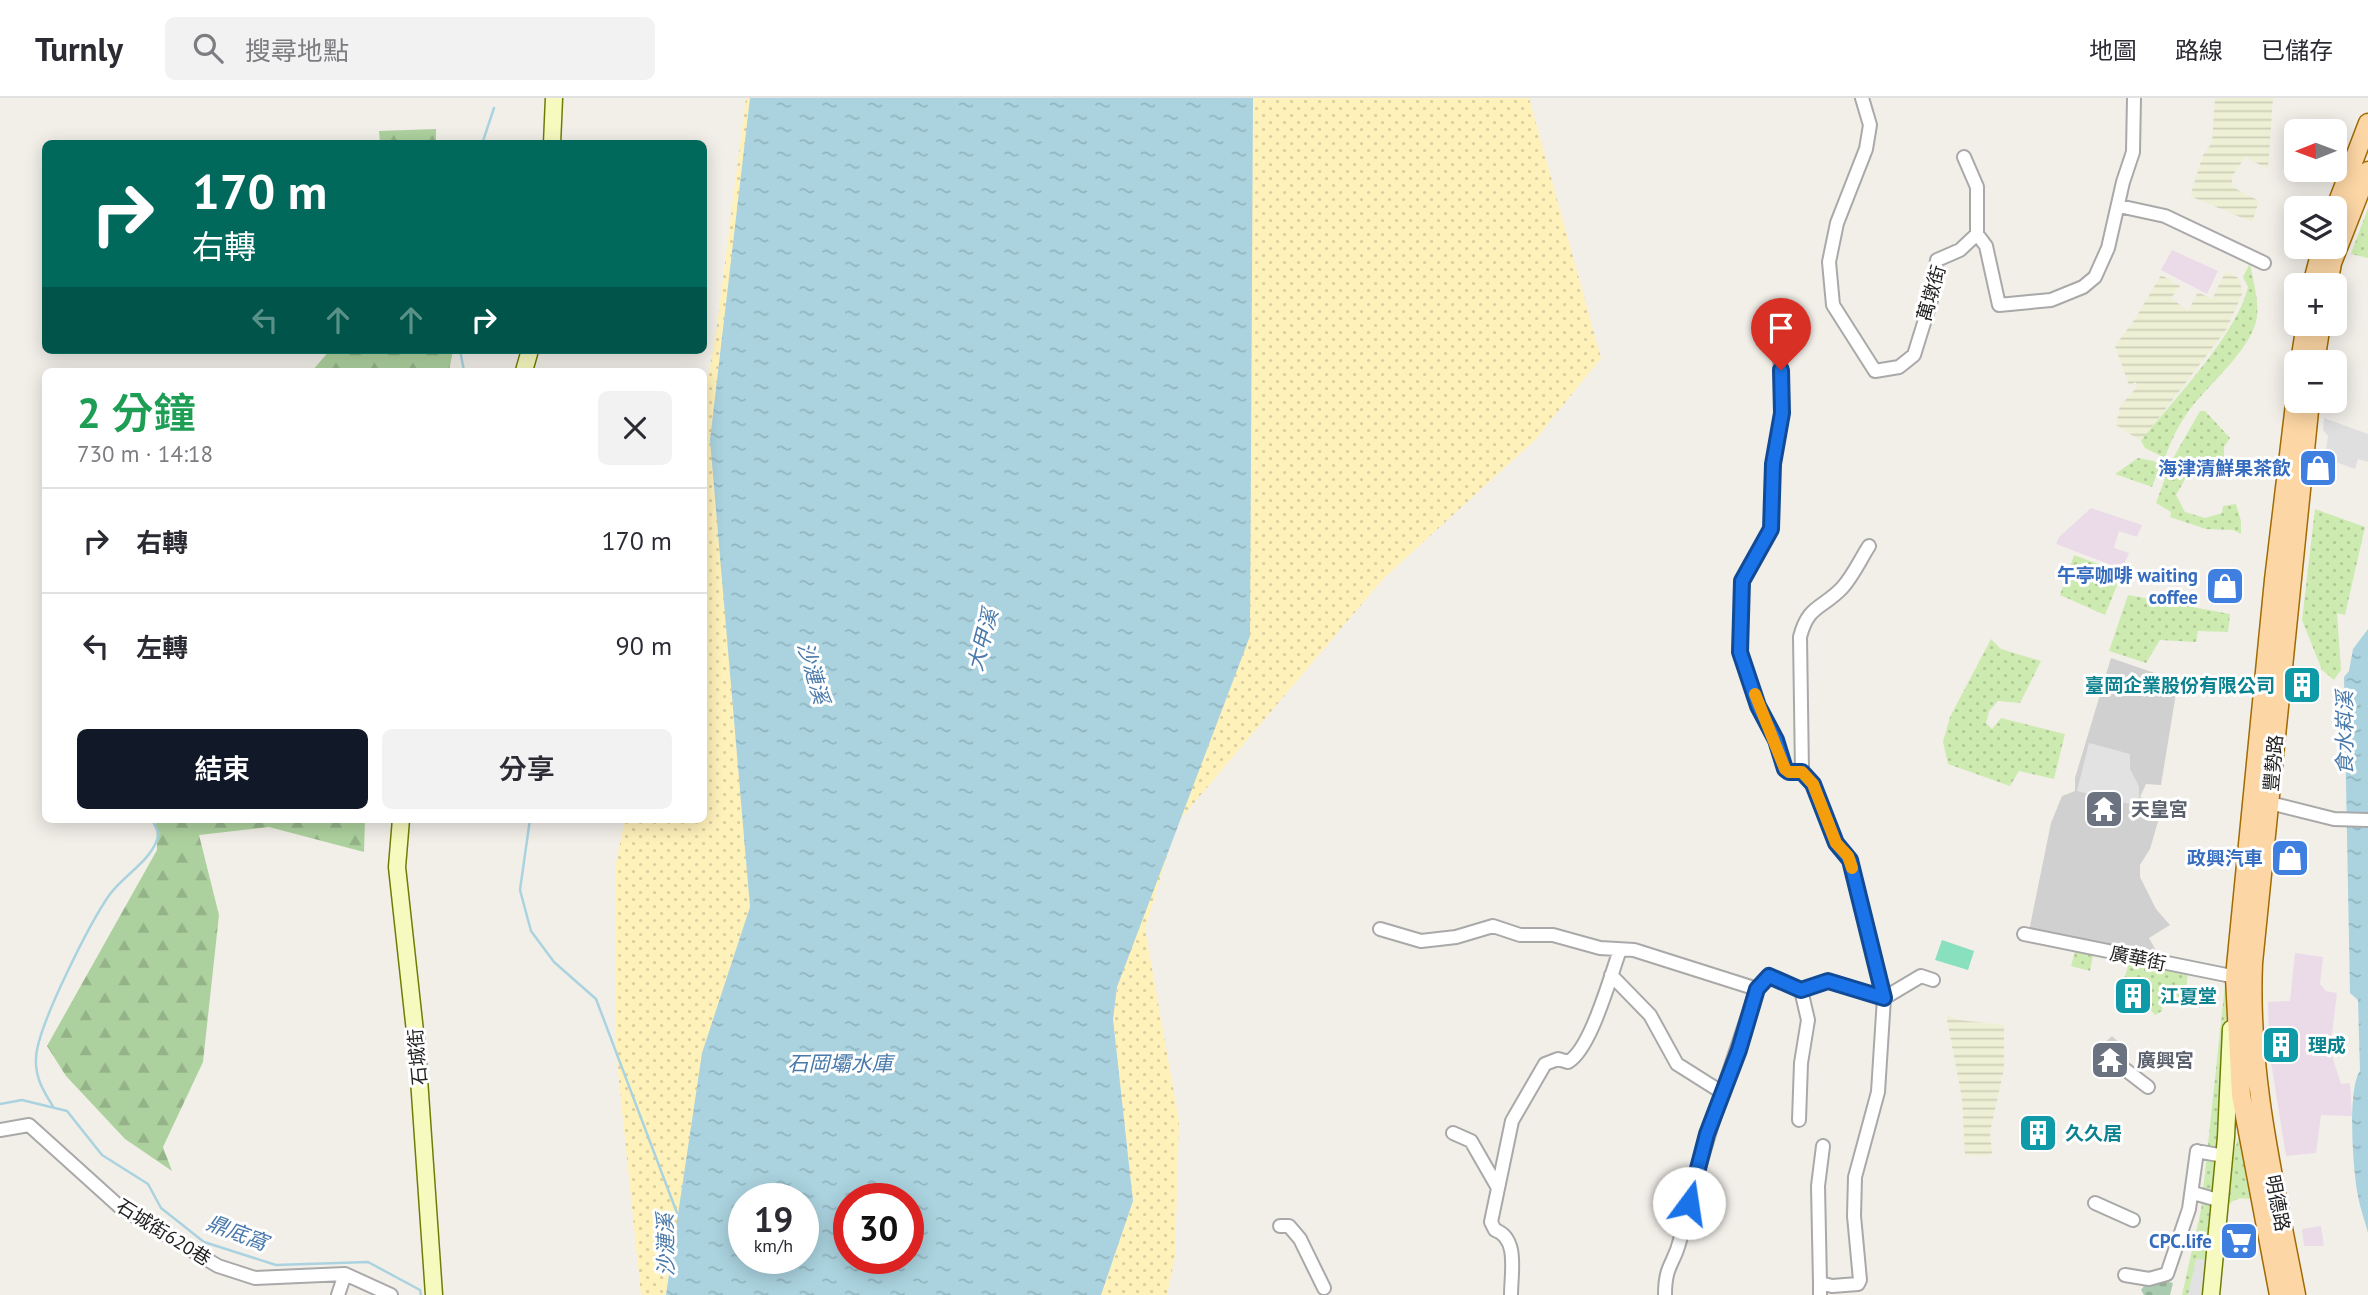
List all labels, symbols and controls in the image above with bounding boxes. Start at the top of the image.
search box [165,17,655,80]
text: Turnly [35,27,123,70]
icon: search [189,29,227,67]
text: 搜尋地點 [245,34,349,67]
text: 地圖 [2089,35,2137,66]
text: 路線 [2175,35,2223,66]
text: 已儲存 [2261,35,2333,66]
north arrow [2284,119,2347,182]
map controls [2284,119,2347,413]
text: 170 m [192,159,327,223]
icon: right [77,168,168,259]
button: layers [2284,196,2347,259]
text: 右轉 [192,225,256,267]
street label: 萬墩街 [1912,262,1950,324]
button: + [2284,273,2347,336]
pin [1751,298,1811,370]
icon: left [246,301,284,339]
icon: ahead [319,301,357,339]
icon: ahead [392,301,430,339]
icon: right [465,301,503,339]
icon: arrive [1762,309,1800,347]
button: − [2284,350,2347,413]
text: 2 分鐘 [77,385,195,440]
button: close [598,391,672,465]
text: 730 m · 14:18 [77,439,213,468]
shop icon: 海津清鮮果茶飲 [2297,447,2339,489]
place label: 海津清鮮果茶飲 [2158,456,2291,480]
icon: right [77,522,115,560]
text: 170 m [601,524,672,557]
text: 右轉 [136,526,188,559]
place label: 午亭咖啡 waiting coffee [2057,563,2198,609]
shop icon: 午亭咖啡 waiting coffee [2204,565,2246,607]
water label: 大甲溪 [961,603,1004,674]
icon: left [77,627,115,665]
text: 90 m [616,629,672,662]
text: 左轉 [136,631,188,664]
water label: 沙漣溪 [792,639,836,710]
building icon: 臺岡企業股份有限公司 [2281,664,2323,706]
place label: 臺岡企業股份有限公司 [2085,673,2275,697]
water label: 食水嵙溪 [2331,688,2358,775]
button: 結束 [77,729,368,809]
button: 分享 [382,729,672,809]
street label: 豐勢路 [2259,734,2287,792]
temple icon: 天皇宮 [2083,788,2125,830]
place label: 天皇宮 [2131,797,2188,821]
shop icon: 政興汽車 [2269,837,2311,879]
place label: 政興汽車 [2187,846,2263,870]
street label: 廣華街 [2108,940,2168,976]
building icon: 江夏堂 [2112,975,2154,1017]
place label: 江夏堂 [2160,984,2217,1008]
building icon: 理成 [2260,1024,2302,1066]
street label: 石城街 [403,1028,431,1086]
place label: 理成 [2308,1033,2346,1057]
temple icon: 廣興宮 [2089,1039,2131,1081]
place label: 廣興宮 [2137,1048,2194,1072]
water label: 石岡壩水庫 [788,1050,895,1077]
building icon: 久久居 [2017,1112,2059,1154]
place label: 久久居 [2065,1121,2122,1145]
position arrow [1652,1166,1726,1240]
street label: 明德路 [2261,1173,2295,1233]
speed limit sign: 30 [833,1183,924,1274]
street label: 石城街620巷 [112,1193,216,1271]
text: 19 [754,1196,793,1242]
water label: 鼎底窩 [203,1209,274,1258]
water label: 沙漣溪 [651,1210,680,1277]
supermarket icon: CPC.life [2218,1220,2260,1262]
place label: CPC.life [2149,1229,2212,1253]
text: km/h [754,1234,793,1257]

